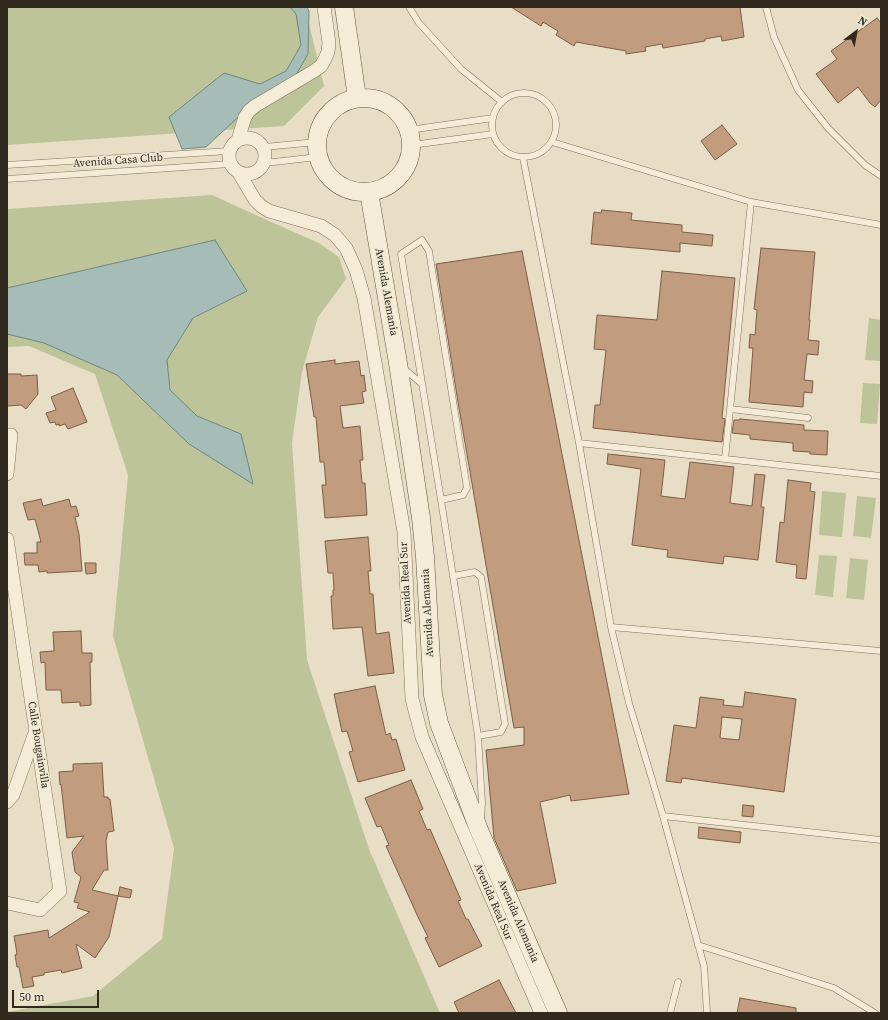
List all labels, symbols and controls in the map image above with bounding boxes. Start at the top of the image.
north arrow [836,12,876,52]
text: N [855,13,870,30]
street label: Avenida Casa Club [73,151,163,171]
street label: Avenida Alemania [372,247,400,337]
street label: Avenida Real Sur [397,542,415,624]
street label: Avenida Alemania [419,568,437,658]
street label: Calle Bougainvilla [25,701,51,789]
street label: Avenida Real Sur [471,861,515,943]
street label: Avenida Alemania [495,877,541,965]
scale bar [14,982,101,1008]
text: 50 m [19,989,45,1005]

